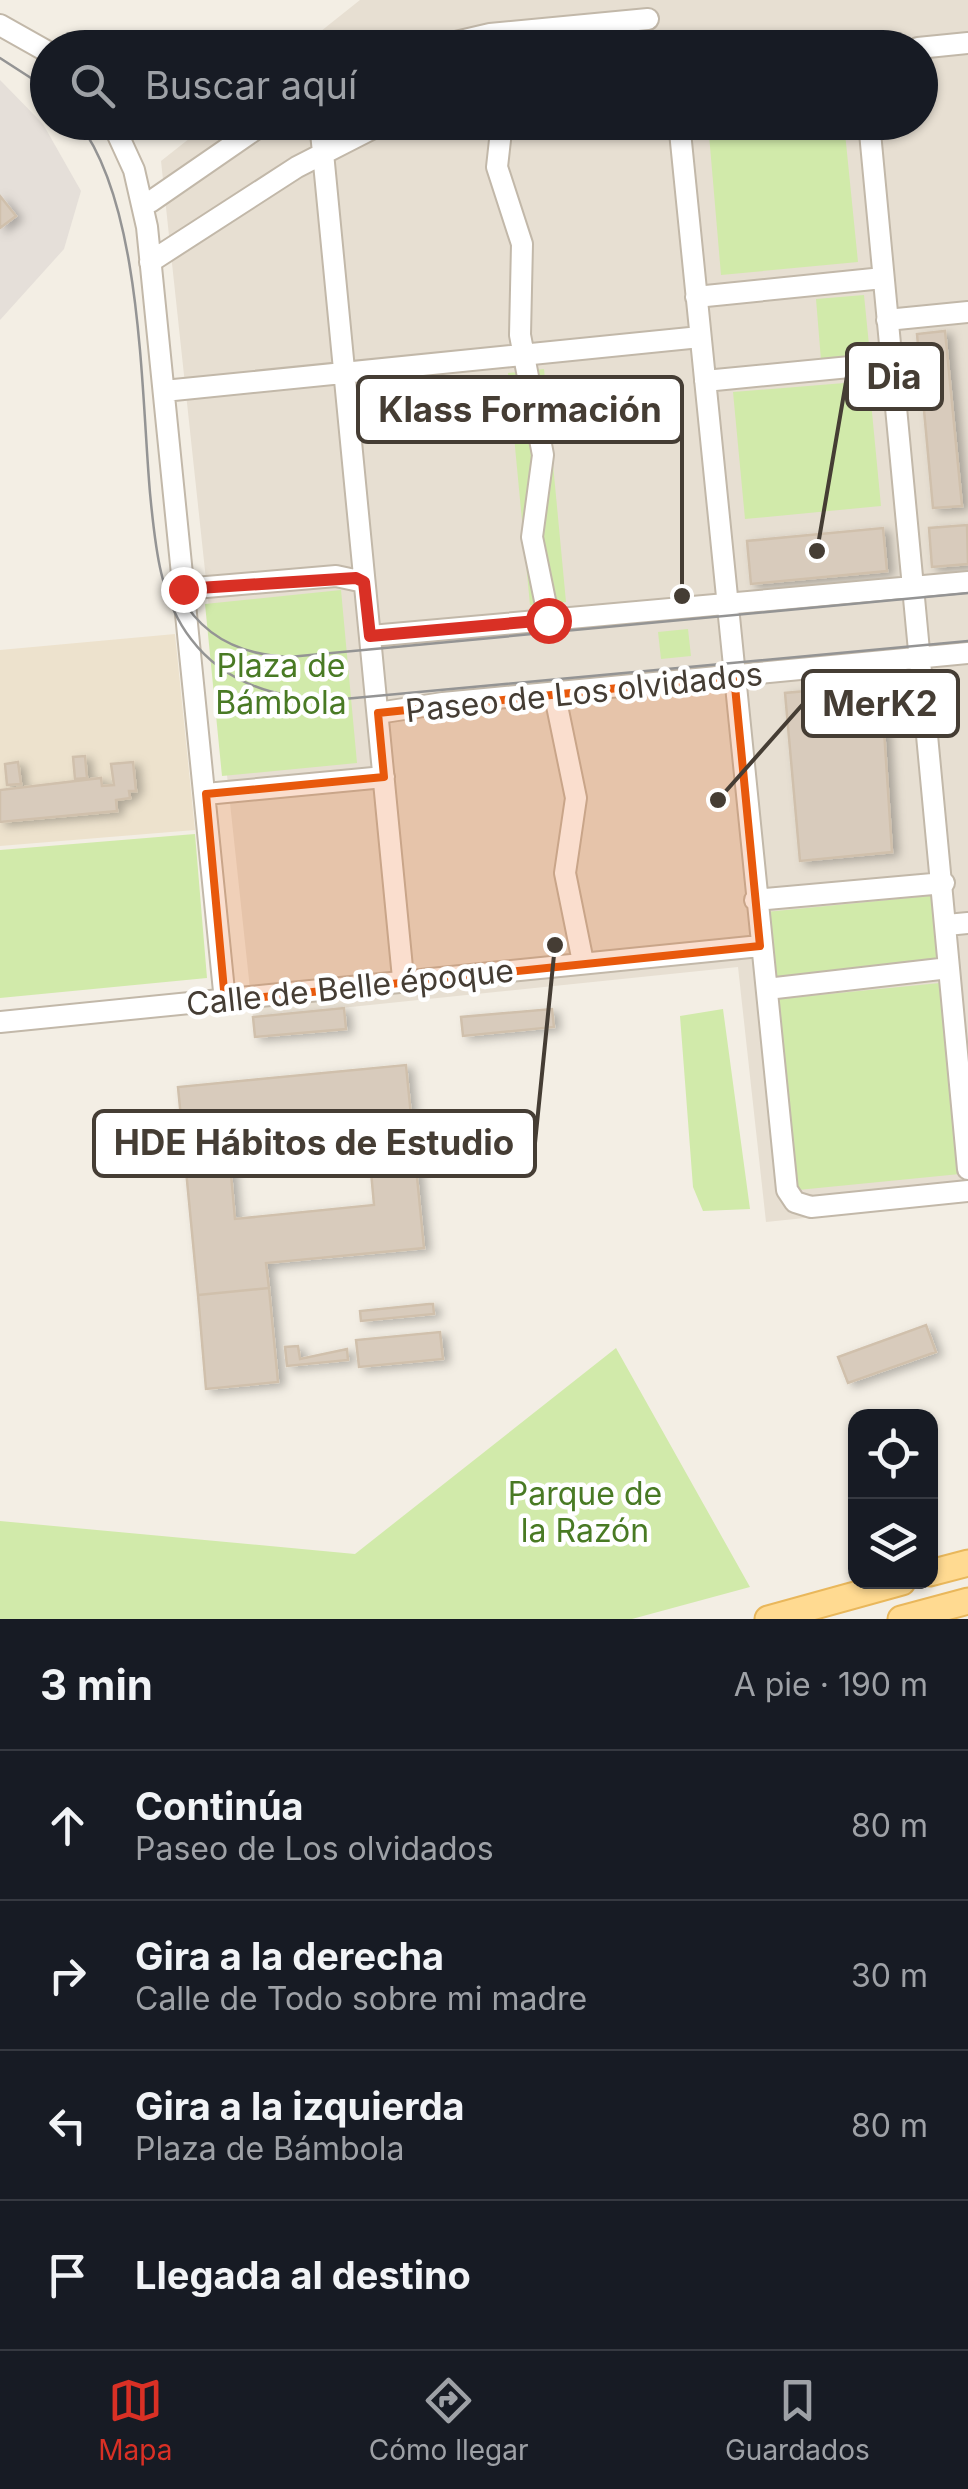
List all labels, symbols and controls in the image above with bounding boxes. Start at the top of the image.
search box [30,30,938,140]
icon: search [65,58,120,113]
text: Buscar aquí [145,62,357,108]
callout: Dia [847,344,942,409]
text: Dia [866,355,922,397]
callout: Klass Formación [358,377,682,442]
text: Klass Formación [378,388,662,430]
route end [161,567,207,613]
route start [526,598,572,644]
park label: Plaza de Bámbola [215,646,347,722]
street label: Paseo de Los olvidados [404,654,764,730]
callout: MerK2 [803,671,958,736]
text: MerK2 [822,682,938,724]
street label: Calle de Belle époque [184,950,516,1024]
callout: HDE Hábitos de Estudio [94,1111,535,1176]
text: HDE Hábitos de Estudio [114,1121,514,1163]
map controls [848,1409,938,1589]
button: locate [848,1409,938,1499]
park label: Parque de la Razón [508,1474,662,1550]
button: layers [848,1499,938,1589]
text: 3 min [40,1659,153,1710]
text: A pie · 190 m [734,1665,928,1704]
text: Continúa [135,1783,304,1829]
icon: ahead [40,1798,95,1853]
text: 80 m [851,1806,928,1845]
text: Paseo de Los olvidados [135,1829,494,1868]
text: Gira a la derecha [135,1933,444,1979]
icon: right [40,1948,95,2003]
text: 30 m [851,1956,928,1995]
text: Calle de Todo sobre mi madre [135,1979,587,2018]
text: Gira a la izquierda [135,2083,465,2129]
icon: left [40,2098,95,2153]
text: 80 m [851,2106,928,2145]
text: Plaza de Bámbola [135,2129,404,2168]
icon: arrive [40,2248,95,2303]
text: Llegada al destino [135,2252,471,2298]
tab: Mapa [98,2373,172,2467]
tab: Cómo llegar [369,2373,529,2467]
tab: Guardados [725,2373,870,2467]

